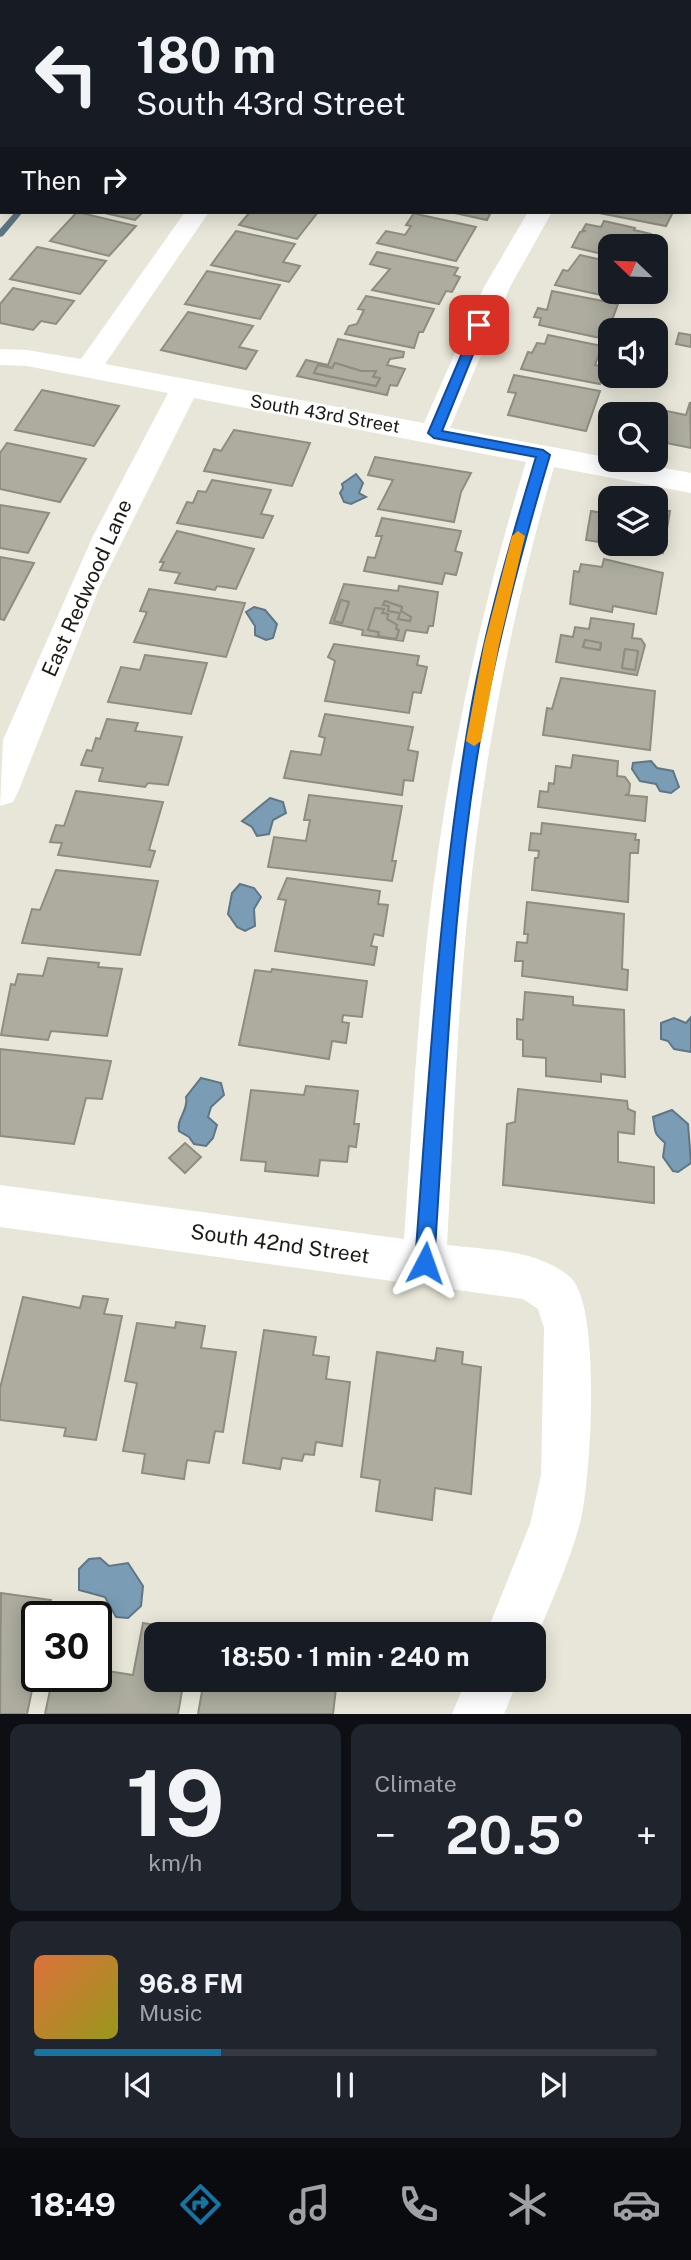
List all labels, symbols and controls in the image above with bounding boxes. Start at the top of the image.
text: 180 m [136,26,276,84]
icon: left [21,28,112,119]
text: South 43rd Street [136,85,406,122]
icon: right [95,161,133,199]
text: Then [21,165,81,196]
north arrow [598,234,668,304]
map controls [598,234,668,556]
pin [449,295,509,355]
icon: arrive [460,306,498,344]
button: sound [598,318,668,388]
street label: South 43rd Street [249,390,402,437]
button: search [598,402,668,472]
button: layers [598,486,668,556]
street label: East Redwood Lane [36,495,137,680]
street label: South 42nd Street [189,1219,371,1268]
position arrow [388,1226,462,1300]
speed limit sign: 30 [21,1601,112,1692]
text: 18:50 · 1 min · 240 m [221,1641,469,1672]
text: 19 [126,1750,225,1856]
text: Climate [375,1770,457,1797]
text: 20.5° [446,1805,586,1866]
text: − [375,1813,396,1858]
text: + [636,1813,657,1858]
text: km/h [148,1849,202,1876]
text: 96.8 FM [139,1968,243,1999]
text: Music [139,1999,203,2026]
icon: previous [119,2066,157,2104]
icon: pause [326,2066,364,2104]
icon: next [534,2066,572,2104]
icon: directions [176,2180,225,2229]
icon: music [285,2180,334,2229]
icon: phone [394,2180,443,2229]
icon: climate [503,2180,552,2229]
icon: car [612,2180,661,2229]
text: 18:49 [30,2186,116,2223]

